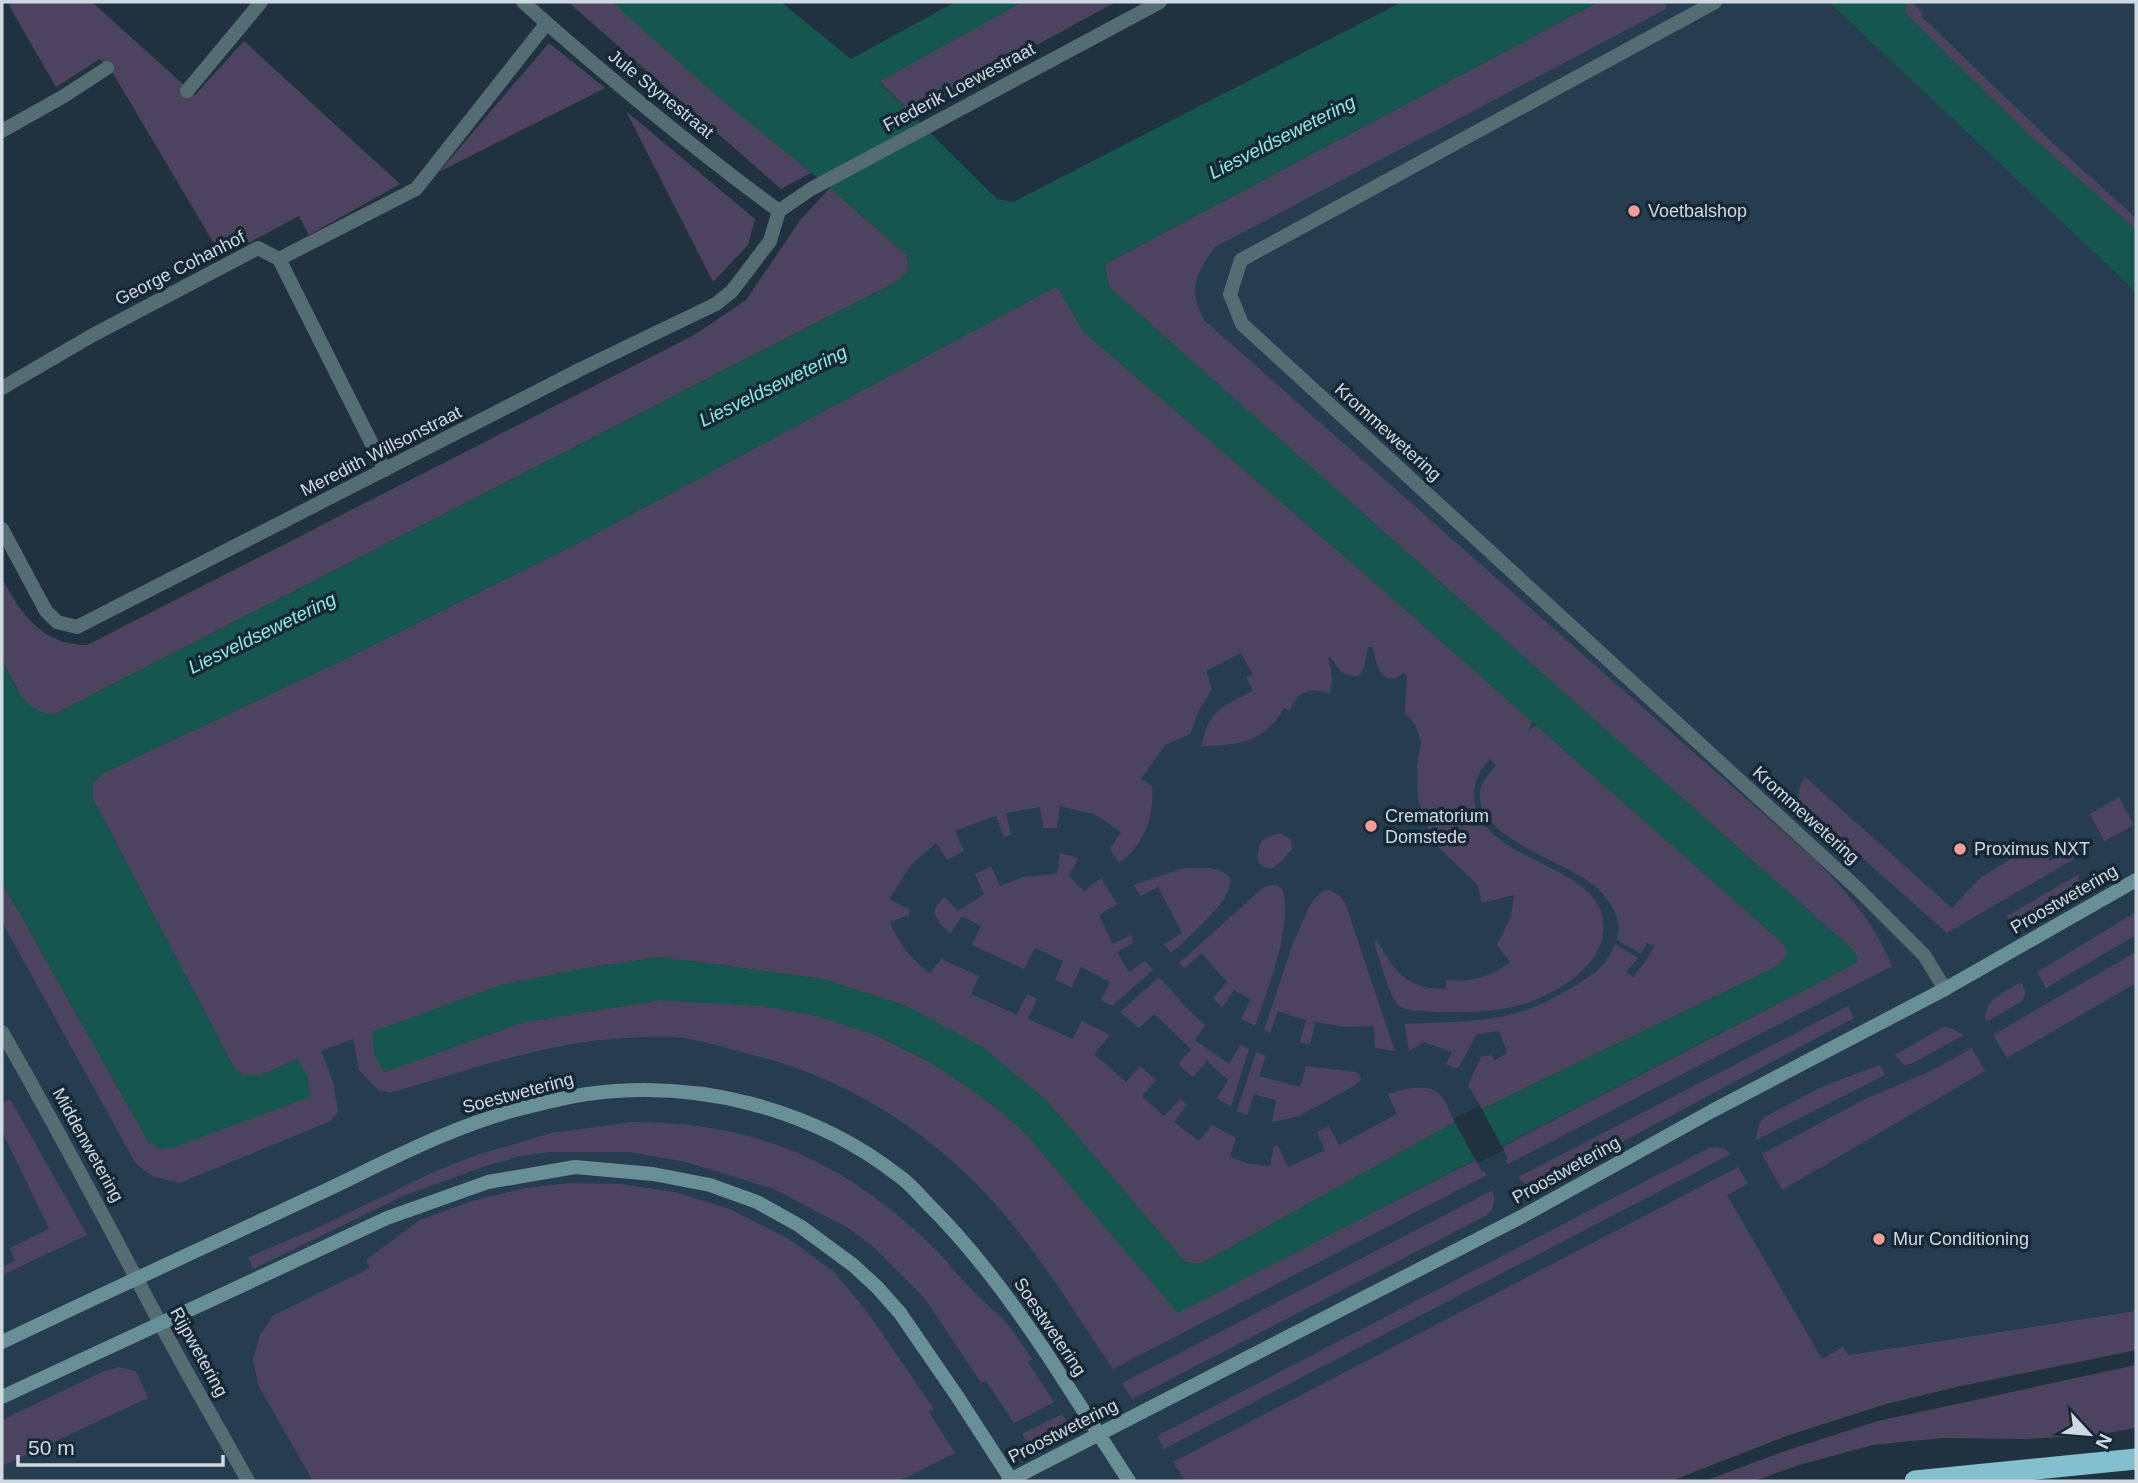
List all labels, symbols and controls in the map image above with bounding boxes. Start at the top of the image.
street label: Frederik Loewestraat [880,38,1038,136]
street label: Jule Stynestraat [605,46,717,142]
water label: Liesveldsewetering [1205,91,1359,183]
place label: Voetbalshop [1648,201,1747,221]
marker: Voetbalshop [1626,203,1642,219]
street label: George Cohanhof [112,226,249,309]
water label: Liesveldsewetering [696,341,851,431]
street label: Krommewetering [1331,379,1445,485]
street label: Meredith Willsonstraat [297,402,465,500]
water label: Liesveldsewetering [185,588,340,678]
street label: Krommewetering [1749,762,1863,868]
place label: Crematorium Domstede [1385,806,1489,847]
marker: Crematorium Domstede [1363,818,1379,834]
place label: Proximus NXT [1974,839,2090,859]
marker: Proximus NXT [1952,841,1968,857]
street label: Proostwetering [2007,860,2121,938]
street label: Soestwetering [460,1069,576,1117]
street label: Middenwetering [48,1085,128,1205]
street label: Proostwetering [1509,1132,1623,1208]
place label: Mur Conditioning [1893,1229,2029,1249]
marker: Mur Conditioning [1871,1231,1887,1247]
street label: Soestwetering [1010,1274,1090,1380]
street label: Rijpwetering [166,1304,232,1400]
street label: Proostwetering [1005,1395,1121,1467]
north arrow [2054,1399,2124,1469]
scale bar [18,1424,222,1468]
text: N [2091,1430,2116,1452]
text: 50 m [28,1436,75,1459]

